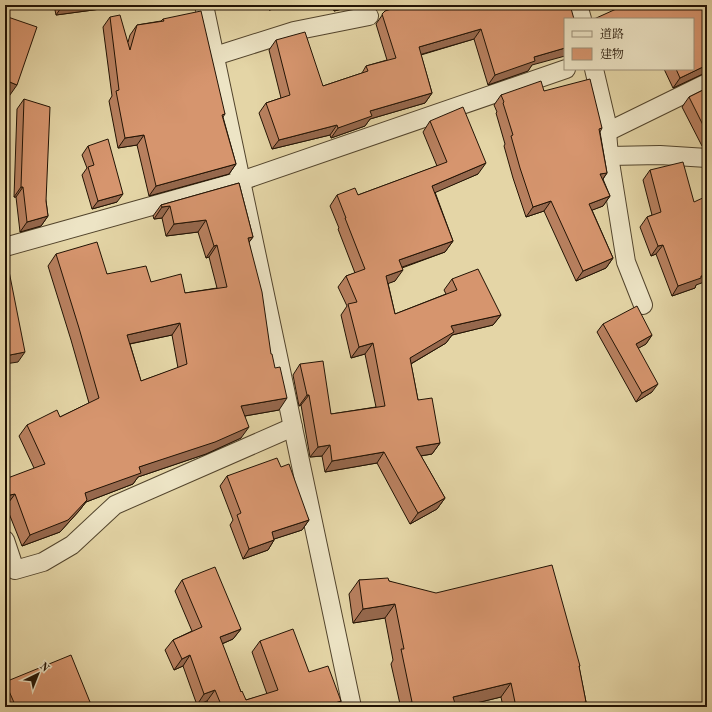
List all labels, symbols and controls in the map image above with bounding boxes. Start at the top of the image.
legend [564,18,694,70]
text: 道路 [600,27,624,41]
text: 建物 [600,47,624,61]
north arrow [18,654,58,694]
text: N [37,661,51,675]

